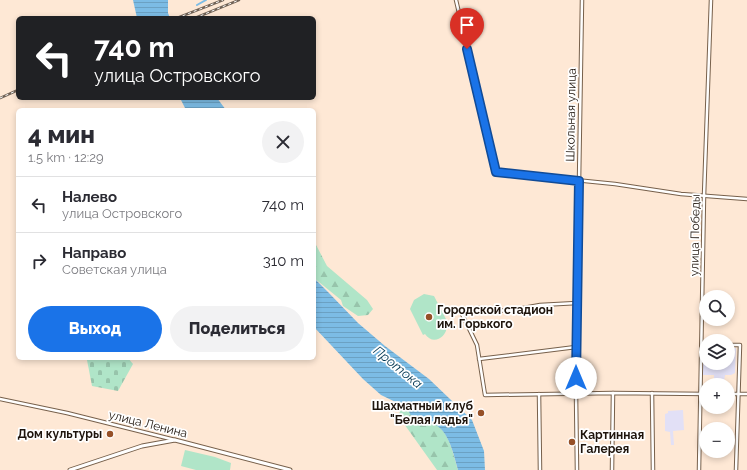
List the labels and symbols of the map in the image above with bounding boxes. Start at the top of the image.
pin [450,8,484,49]
street label: Школьная улица [563,68,579,162]
street label: улица Победы [687,194,703,276]
place label: Городской cтадион им. Горького [437,303,553,331]
marker: Городской cтадион им. Горького [424,312,434,322]
water label: Протока [371,343,426,391]
position arrow [555,357,597,399]
place label: Шахматный клуб "Белая ладья" [372,399,474,427]
street label: улица Ленина [107,407,189,441]
marker: Шахматный клуб "Белая ладья" [476,408,486,418]
place label: Дом культуры [17,427,102,441]
place label: Картинная Галерея [580,428,644,456]
marker: Дом культуры [105,429,115,439]
marker: Картинная Галерея [567,437,577,447]

